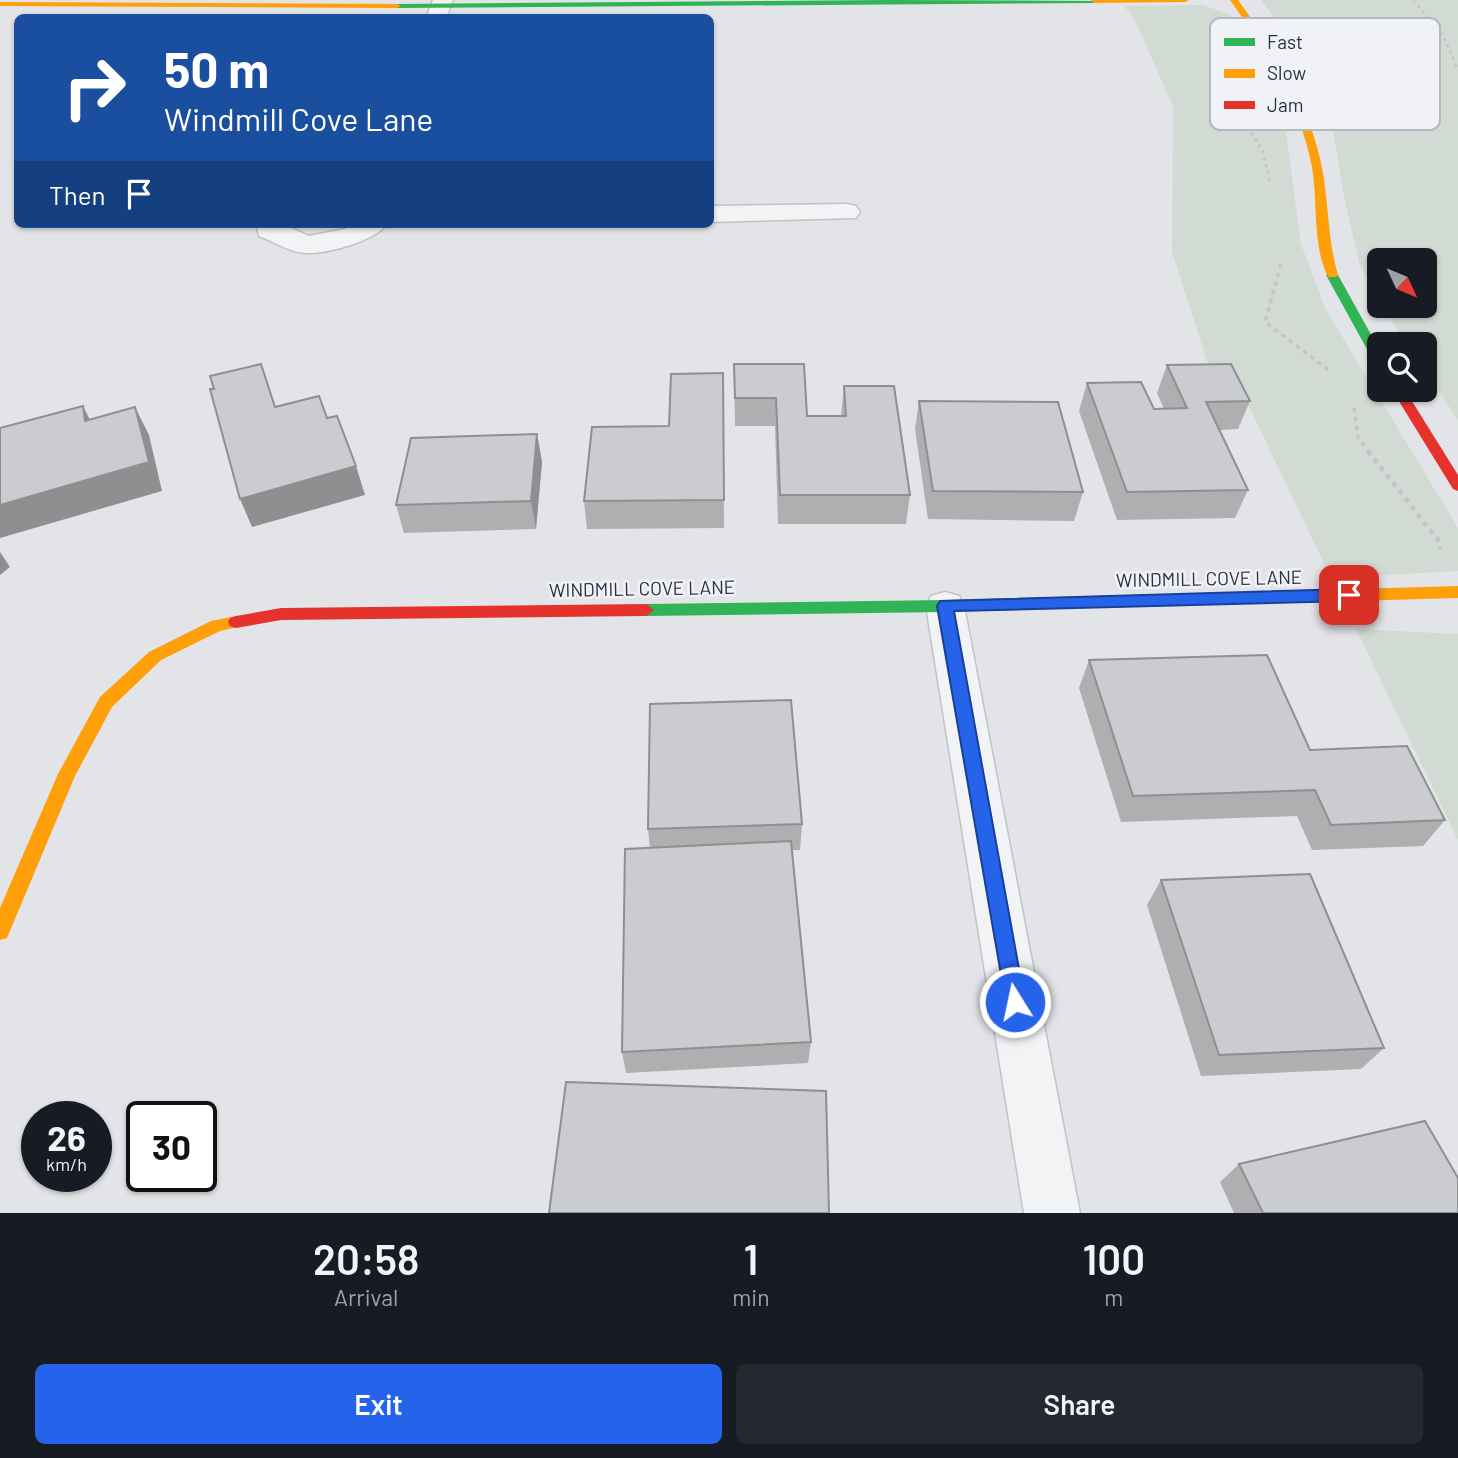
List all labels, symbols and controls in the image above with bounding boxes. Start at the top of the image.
legend [1210,18,1440,130]
text: Fast [1267,30,1303,53]
text: 50 m [164,39,269,98]
icon: right [49,42,140,133]
text: Slow [1267,61,1306,84]
text: Jam [1267,93,1303,116]
text: Windmill Cove Lane [164,99,433,137]
icon: arrive [120,175,158,213]
text: Then [49,179,106,210]
north arrow [1367,248,1437,318]
map controls [1367,248,1437,402]
button: search [1367,332,1437,402]
street label: WINDMILL COVE LANE [1116,565,1302,591]
pin [1319,565,1379,625]
street label: WINDMILL COVE LANE [549,575,735,601]
icon: arrive [1330,576,1368,614]
position arrow [978,965,1052,1039]
speed limit sign: 30 [126,1101,217,1192]
text: 26 [47,1116,86,1158]
text: km/h [46,1153,87,1175]
text: 20:58 [313,1233,419,1283]
text: 1 [744,1233,758,1283]
text: 100 [1083,1233,1145,1283]
text: Arrival [334,1283,398,1311]
text: min [732,1283,770,1311]
text: m [1104,1283,1123,1311]
button: Exit [35,1364,722,1444]
button: Share [736,1364,1423,1444]

